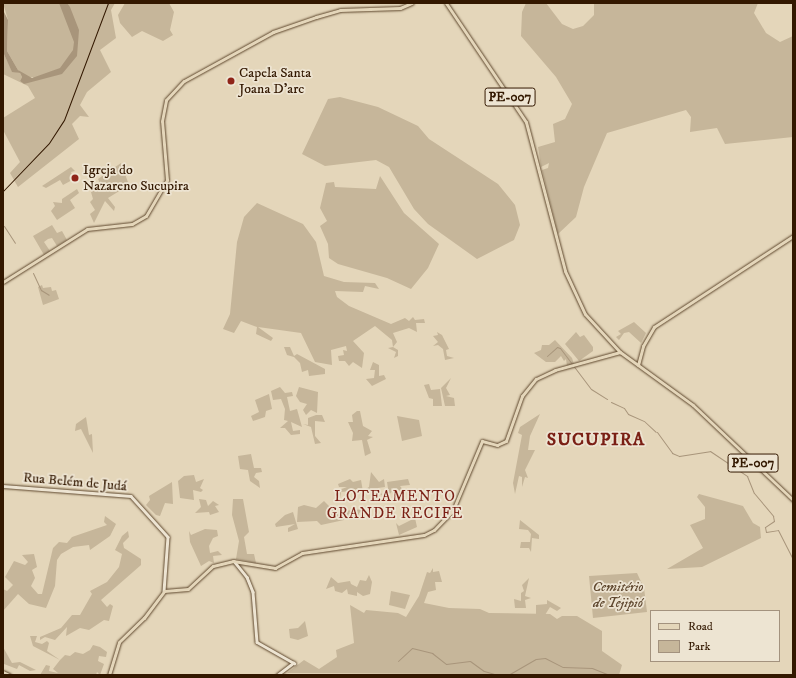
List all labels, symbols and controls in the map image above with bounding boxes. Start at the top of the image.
place label: Capela Santa Joana D'arc [239,65,311,98]
marker: Capela Santa Joana D'arc [226,76,236,86]
road number: PE-007 [484,86,536,108]
place label: Igreja do Nazareno Sucupira [83,162,189,194]
marker: Igreja do Nazareno Sucupira [70,173,80,183]
district label: SUCUPIRA [547,429,645,451]
road number: PE-007 [727,452,779,474]
street label: Rua Belém de Judá [22,469,128,495]
district label: LOTEAMENTO GRANDE RECIFE [327,487,463,522]
park label: Cemitério de Tejipió [592,579,644,612]
legend [650,610,780,662]
text: Road [688,619,713,634]
text: Park [688,639,710,654]

